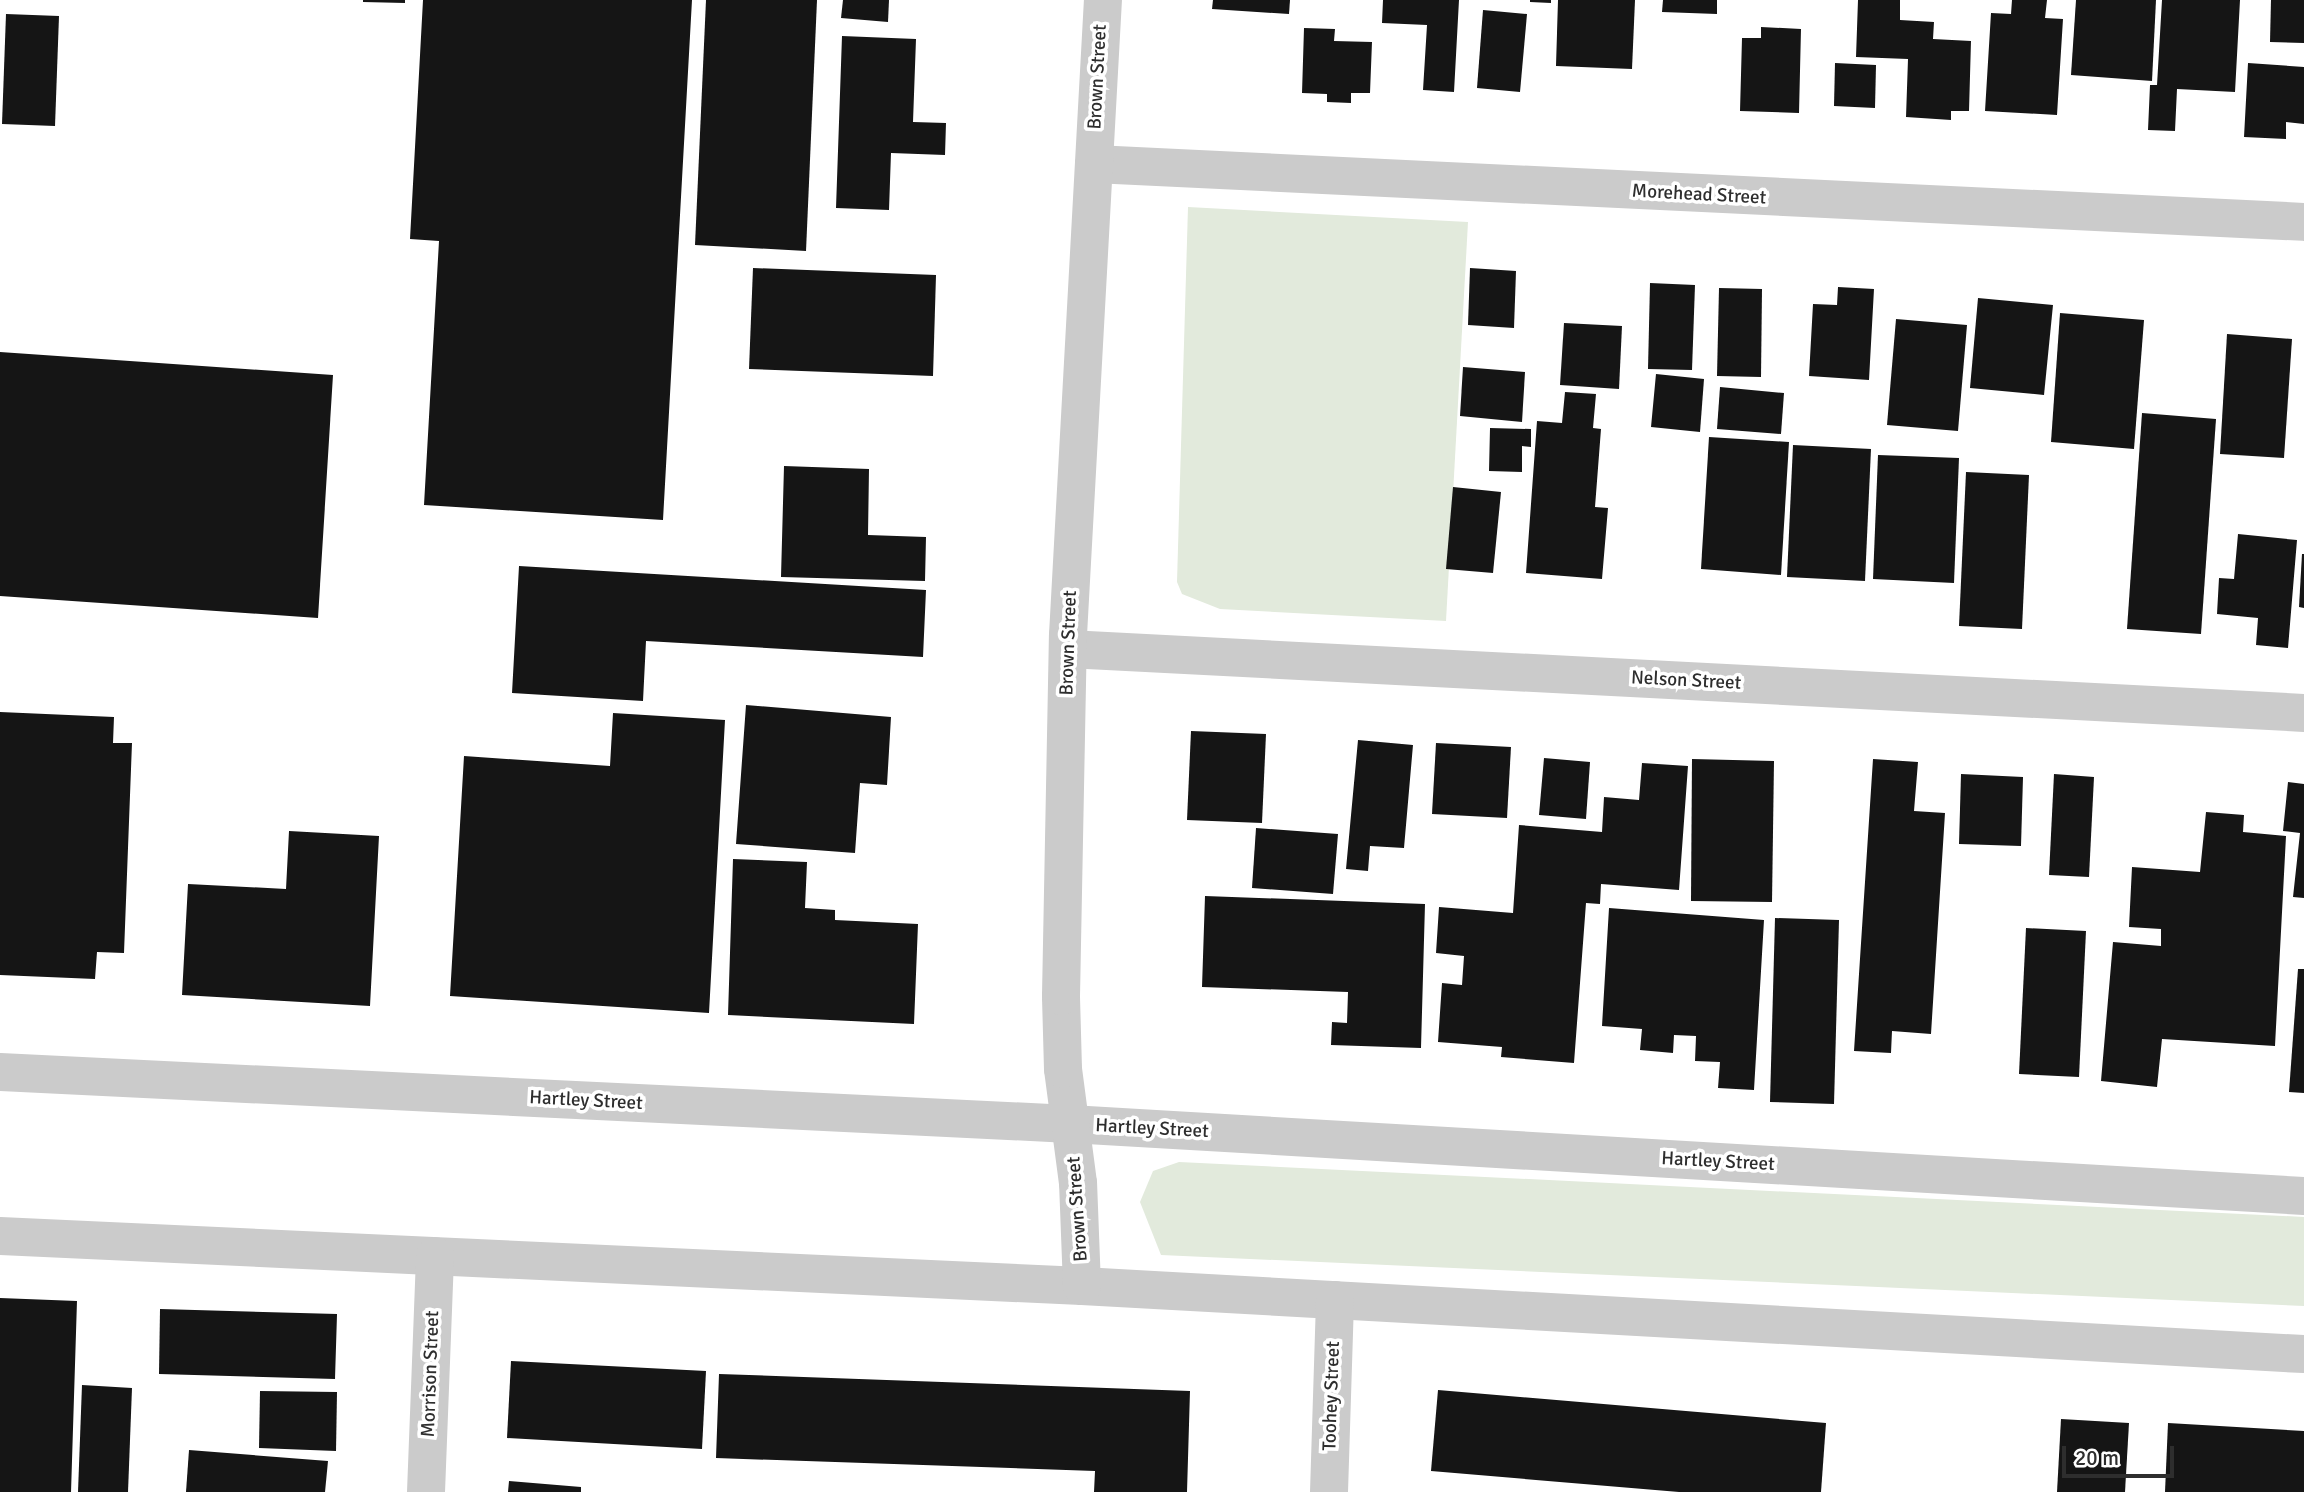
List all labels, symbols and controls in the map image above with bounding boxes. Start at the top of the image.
street label: Brown Street [1084,24,1112,130]
street label: Morehead Street [1631,180,1767,210]
street label: Brown Street [1056,590,1082,696]
street label: Nelson Street [1630,667,1742,695]
street label: Hartley Street [529,1087,643,1115]
street label: Hartley Street [1095,1115,1209,1143]
street label: Hartley Street [1661,1148,1775,1176]
street label: Brown Street [1063,1156,1093,1262]
street label: Morrison Street [417,1310,445,1438]
street label: Toohey Street [1319,1341,1345,1451]
scale bar [2066,1432,2178,1476]
text: 20 m [2075,1445,2119,1471]

